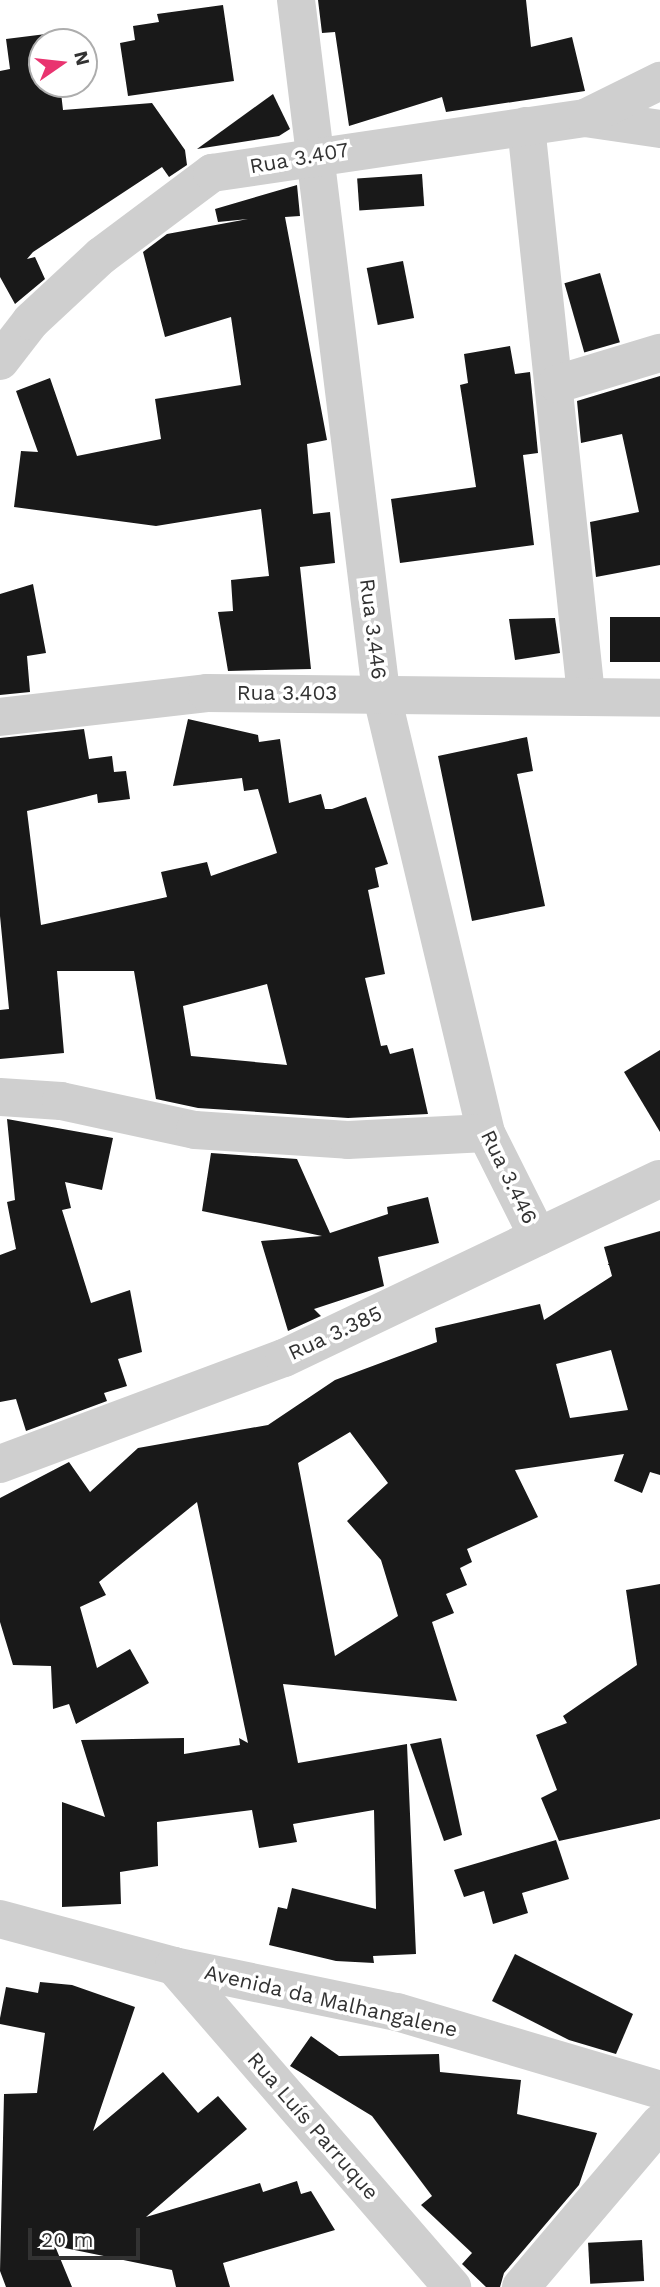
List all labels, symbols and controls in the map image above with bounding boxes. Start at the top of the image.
north arrow [28,28,98,98]
text: N [69,49,95,68]
street label: Rua 3.407 [247,137,351,179]
street label: Rua 3.446 [354,577,392,681]
street label: Rua 3.403 [236,680,338,706]
street label: Rua 3.446 [475,1126,543,1228]
street label: Rua 3.385 [284,1300,386,1366]
street label: Avenida da Malhangalene [202,1959,460,2043]
street label: Rua Luís Parruque [242,2047,384,2205]
scale bar [32,2214,144,2258]
text: 20 m [41,2227,93,2252]

